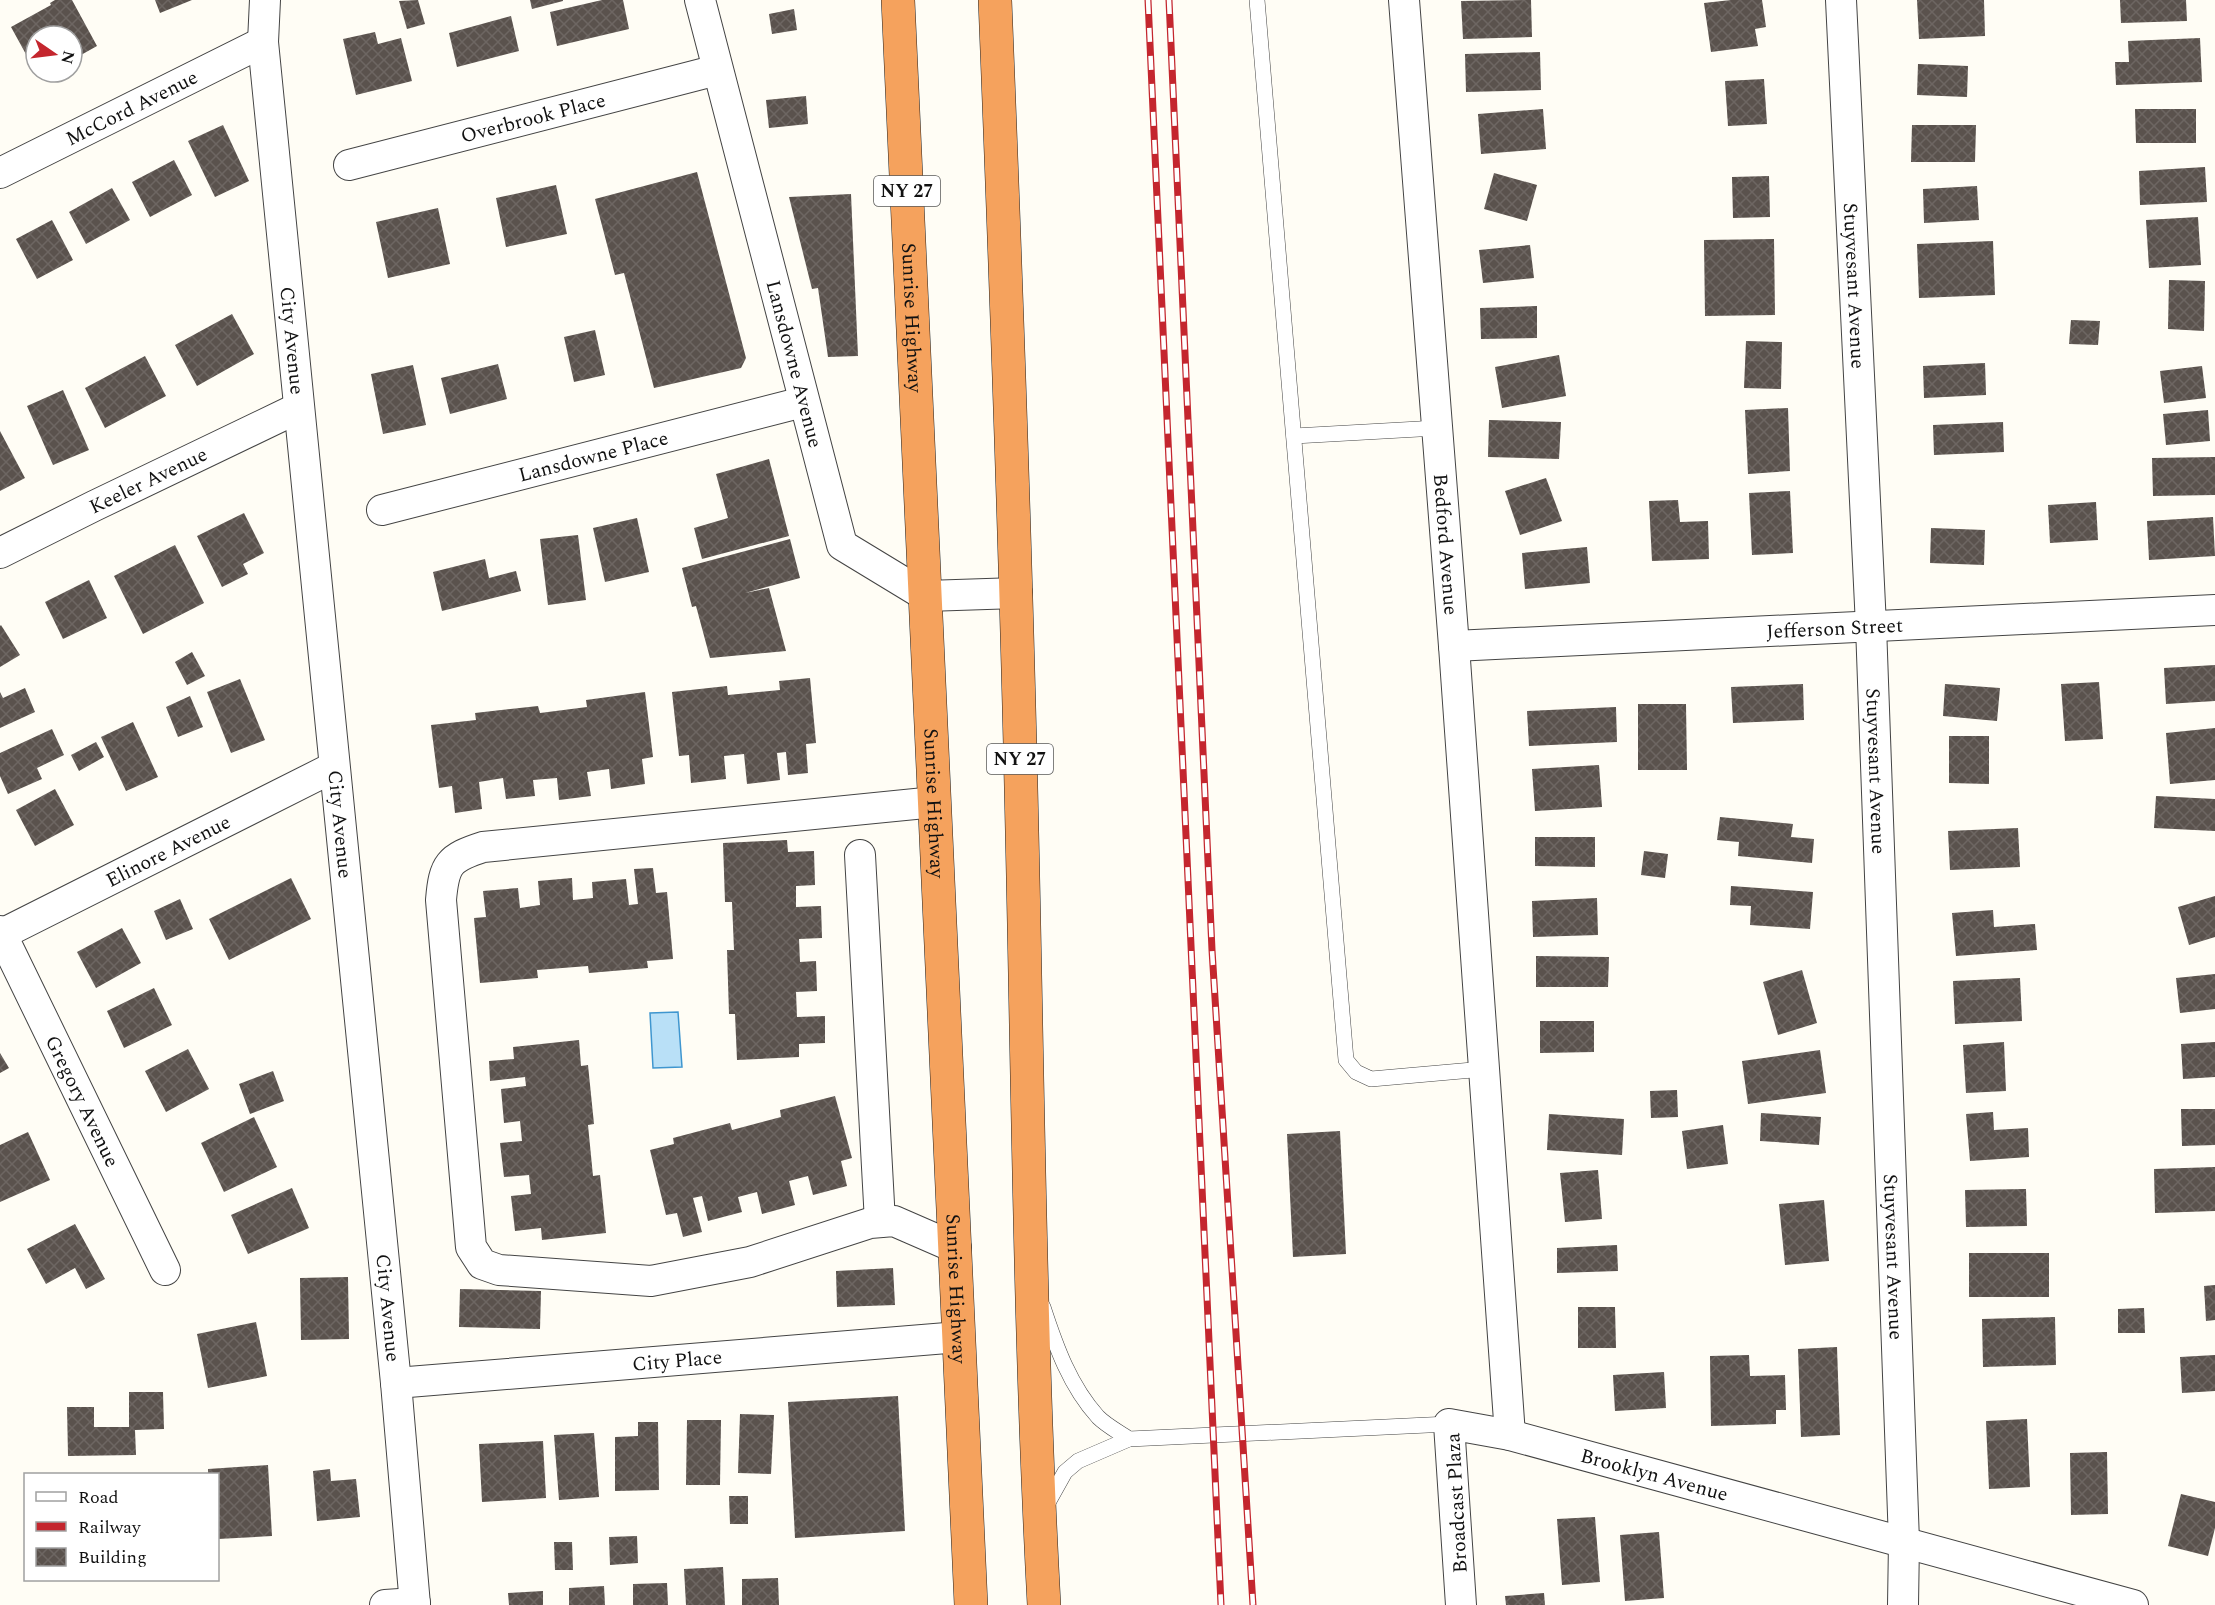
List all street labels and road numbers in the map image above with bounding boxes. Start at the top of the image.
street label: McCord Avenue [61,63,203,154]
street label: Overbrook Place [458,85,609,152]
road number: NY 27 [874,176,940,206]
street label: Stuyvesant Avenue [1835,202,1873,369]
street label: Sunrise Highway [893,242,930,395]
street label: Lansdowne Avenue [758,277,830,451]
street label: City Avenue [271,285,312,396]
street label: Lansdowne Place [515,423,672,490]
street label: Keeler Avenue [84,440,213,522]
street label: Bedford Avenue [1425,472,1466,616]
street label: Jefferson Street [1765,611,1904,647]
street label: Stuyvesant Avenue [1857,688,1893,855]
street label: Sunrise Highway [915,728,952,880]
road number: NY 27 [987,744,1053,774]
street label: City Avenue [319,769,360,880]
street label: Elinore Avenue [101,807,236,895]
street label: Gregory Avenue [37,1030,127,1172]
street label: Stuyvesant Avenue [1875,1173,1911,1341]
street label: Sunrise Highway [937,1213,974,1366]
street label: City Avenue [367,1252,408,1363]
street label: City Place [631,1342,723,1380]
street label: Broadcast Plaza [1438,1432,1476,1574]
street label: Brooklyn Avenue [1577,1441,1731,1510]

